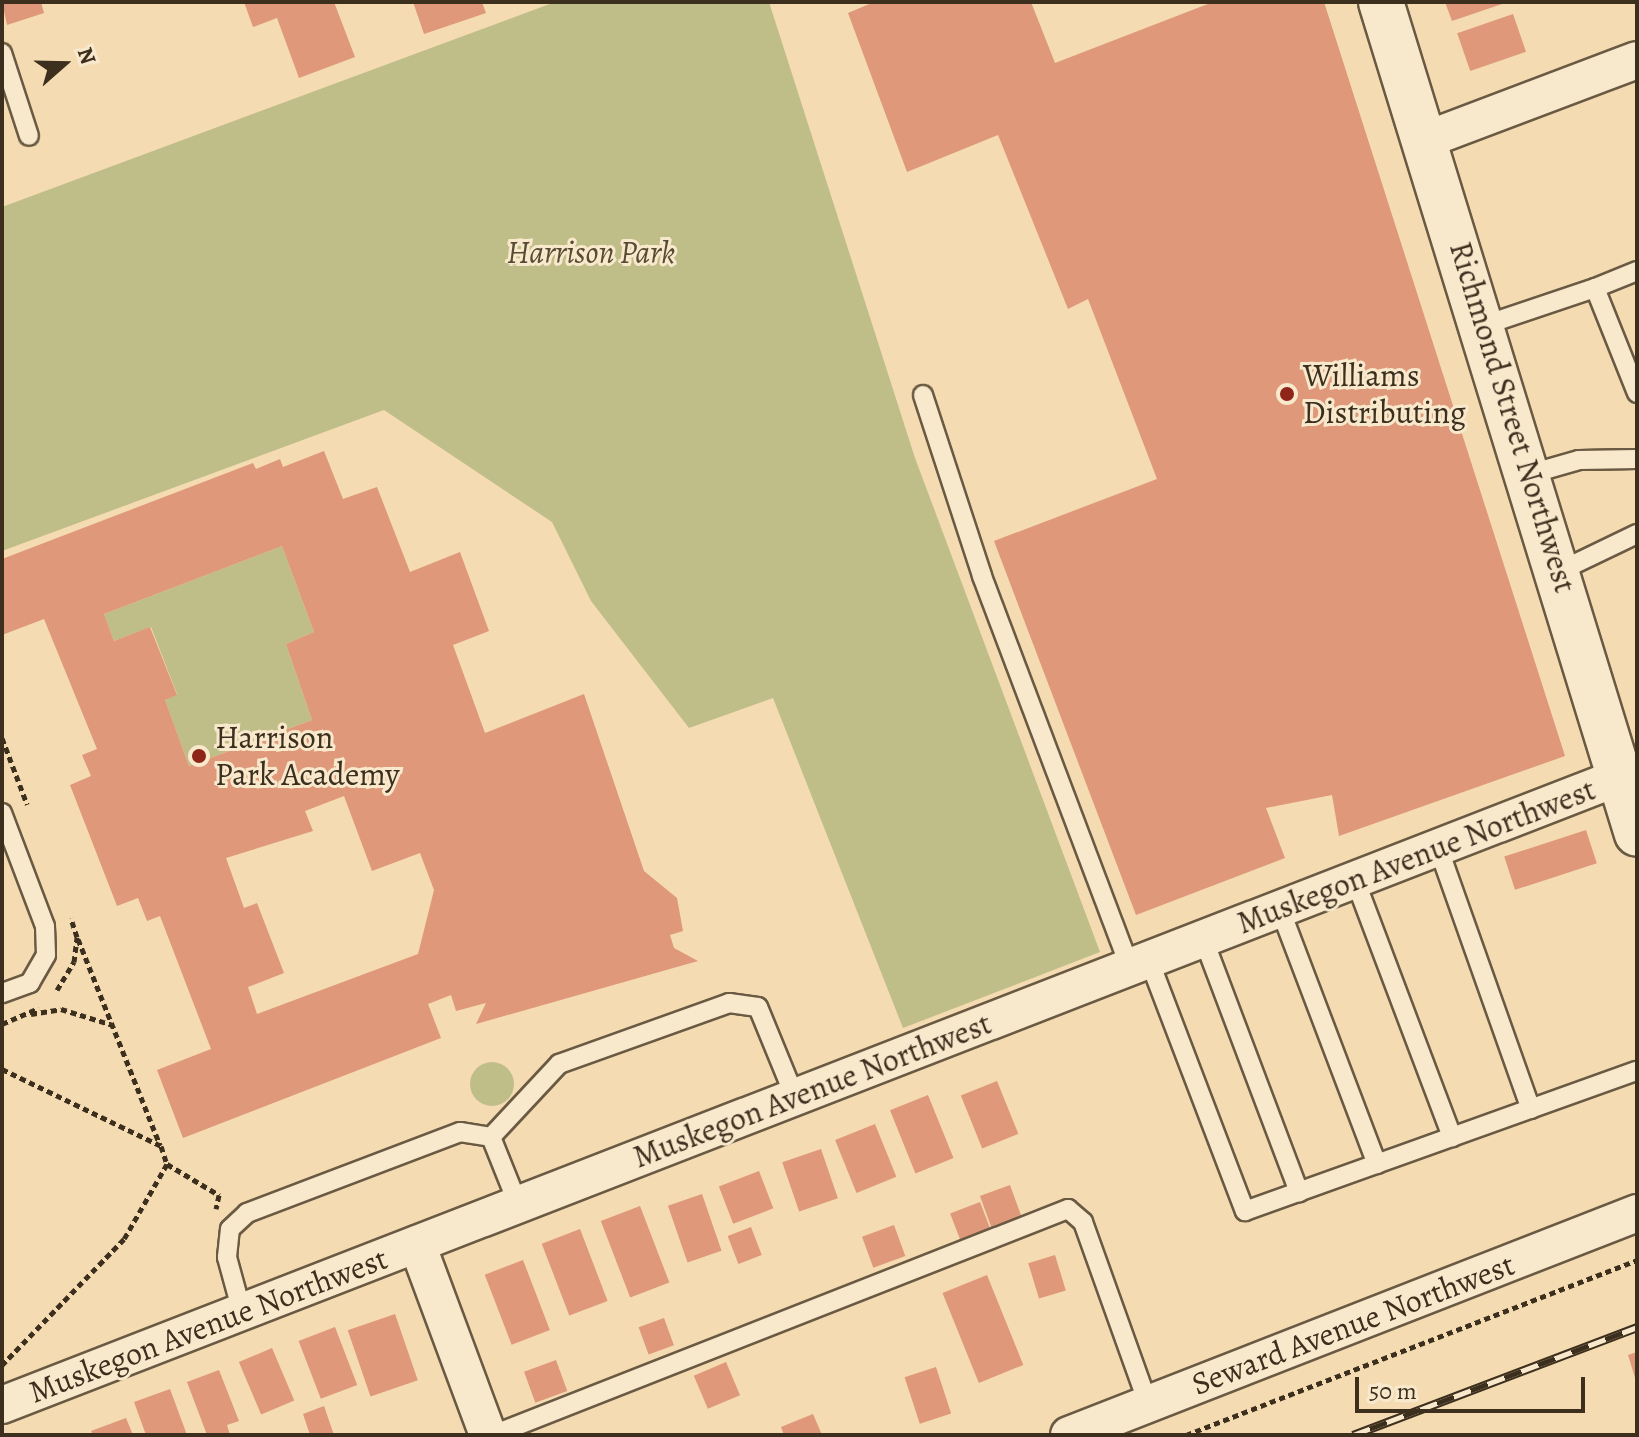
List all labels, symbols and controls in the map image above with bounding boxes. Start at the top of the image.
north arrow [24,24,104,104]
text: N [70,43,103,68]
park label: Harrison Park [507,233,675,271]
street label: Richmond Street Northwest [1441,237,1585,597]
place label: Williams Distributing [1303,357,1466,432]
marker: Williams Distributing [1278,385,1296,403]
place label: Harrison Park Academy [215,719,400,794]
marker: Harrison Park Academy [190,747,208,765]
street label: Muskegon Avenue Northwest [1231,770,1601,942]
street label: Muskegon Avenue Northwest [627,1004,997,1176]
street label: Muskegon Avenue Northwest [23,1239,393,1411]
street label: Seward Avenue Northwest [1186,1245,1520,1403]
scale bar [1359,1361,1589,1411]
text: 50 m [1369,1375,1417,1407]

